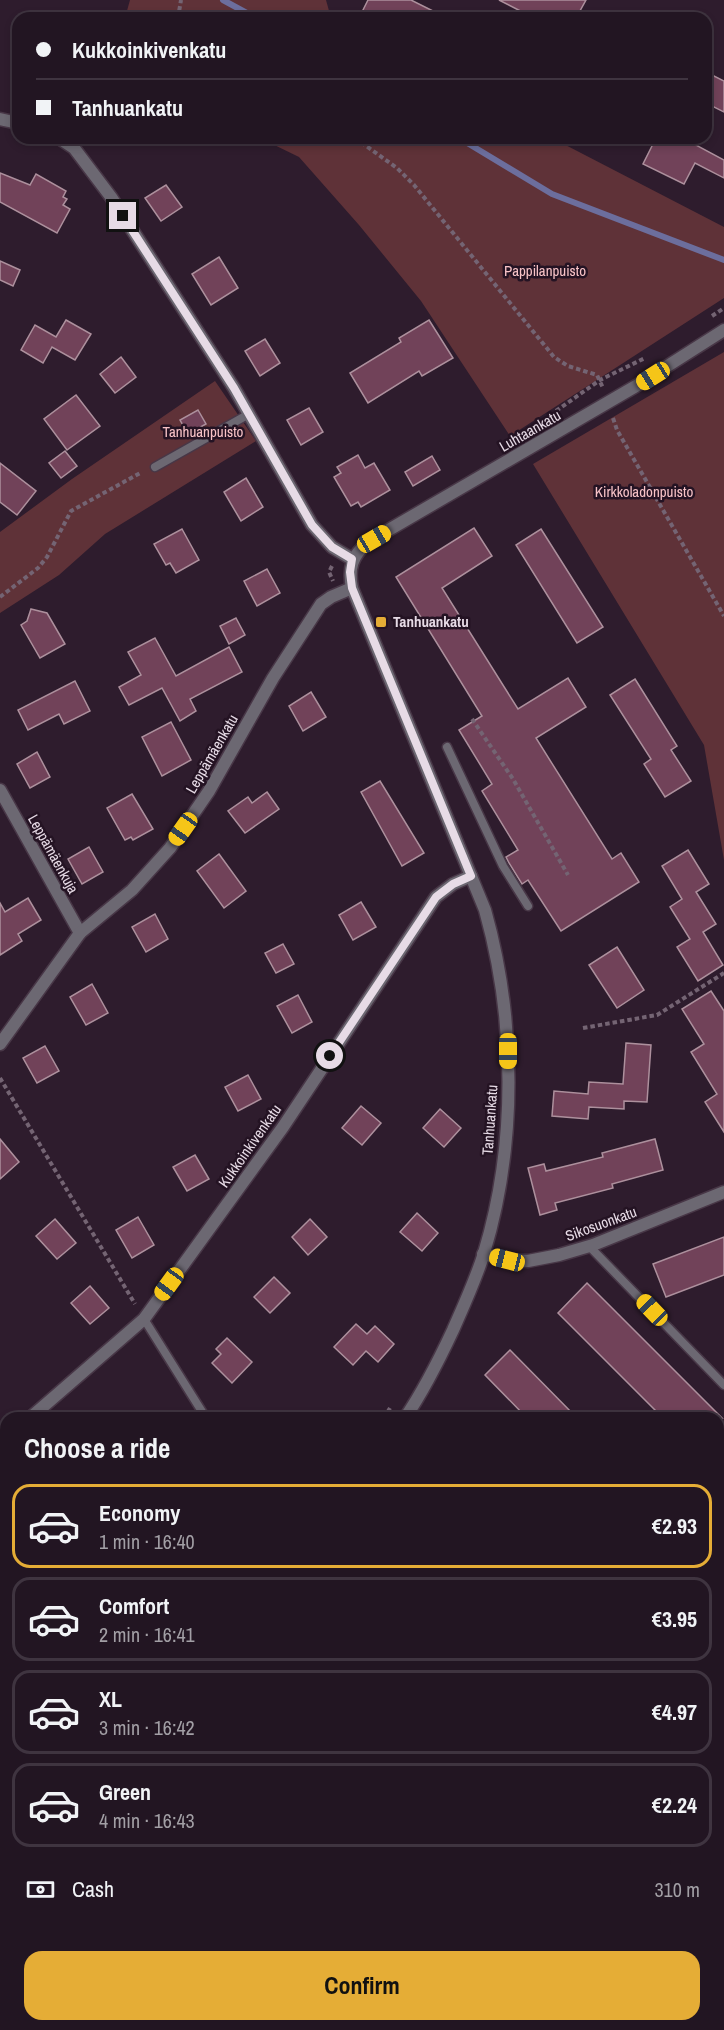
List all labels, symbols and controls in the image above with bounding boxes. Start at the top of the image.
text: Kukkoinkivenkatu [72,35,226,65]
text: Tanhuankatu [72,93,183,123]
route end [109,202,136,229]
park label: Pappilanpuisto [504,260,586,281]
car [633,359,673,393]
street label: Luhtaankatu [495,405,564,457]
park label: Tanhuanpuisto [163,421,244,442]
park label: Kirkkoladonpuisto [595,481,693,502]
car [354,522,394,556]
place label: Tanhuankatu [393,611,469,632]
marker: Tanhuankatu [374,615,388,629]
street label: Leppämäenkatu [180,710,243,797]
car [165,809,201,849]
street label: Leppämäenkuja [23,810,84,897]
car [499,1033,517,1069]
route start [316,1042,343,1069]
street label: Tanhuankatu [477,1084,502,1156]
street label: Kukkoinkivenkatu [213,1100,286,1192]
street label: Sikosuonkatu [562,1201,639,1246]
car [487,1247,527,1273]
car [151,1264,187,1304]
car [633,1291,671,1329]
text: Choose a ride [24,1430,170,1466]
text: Economy [99,1498,180,1528]
icon: car [27,1499,81,1553]
text: €2.93 [652,1511,697,1541]
text: 1 min · 16:40 [99,1528,195,1555]
text: Comfort [99,1591,169,1621]
icon: car [27,1592,81,1646]
text: €3.95 [652,1604,697,1634]
text: 2 min · 16:41 [99,1621,195,1648]
text: XL [99,1684,122,1714]
icon: car [27,1685,81,1739]
text: €4.97 [652,1697,697,1727]
text: 3 min · 16:42 [99,1714,195,1741]
text: Green [99,1777,151,1807]
icon: car [27,1778,81,1832]
text: €2.24 [652,1790,697,1820]
text: 4 min · 16:43 [99,1807,195,1834]
icon: cash [24,1873,57,1906]
text: Cash [72,1874,114,1904]
text: 310 m [654,1876,700,1903]
button: Confirm [24,1951,700,2020]

